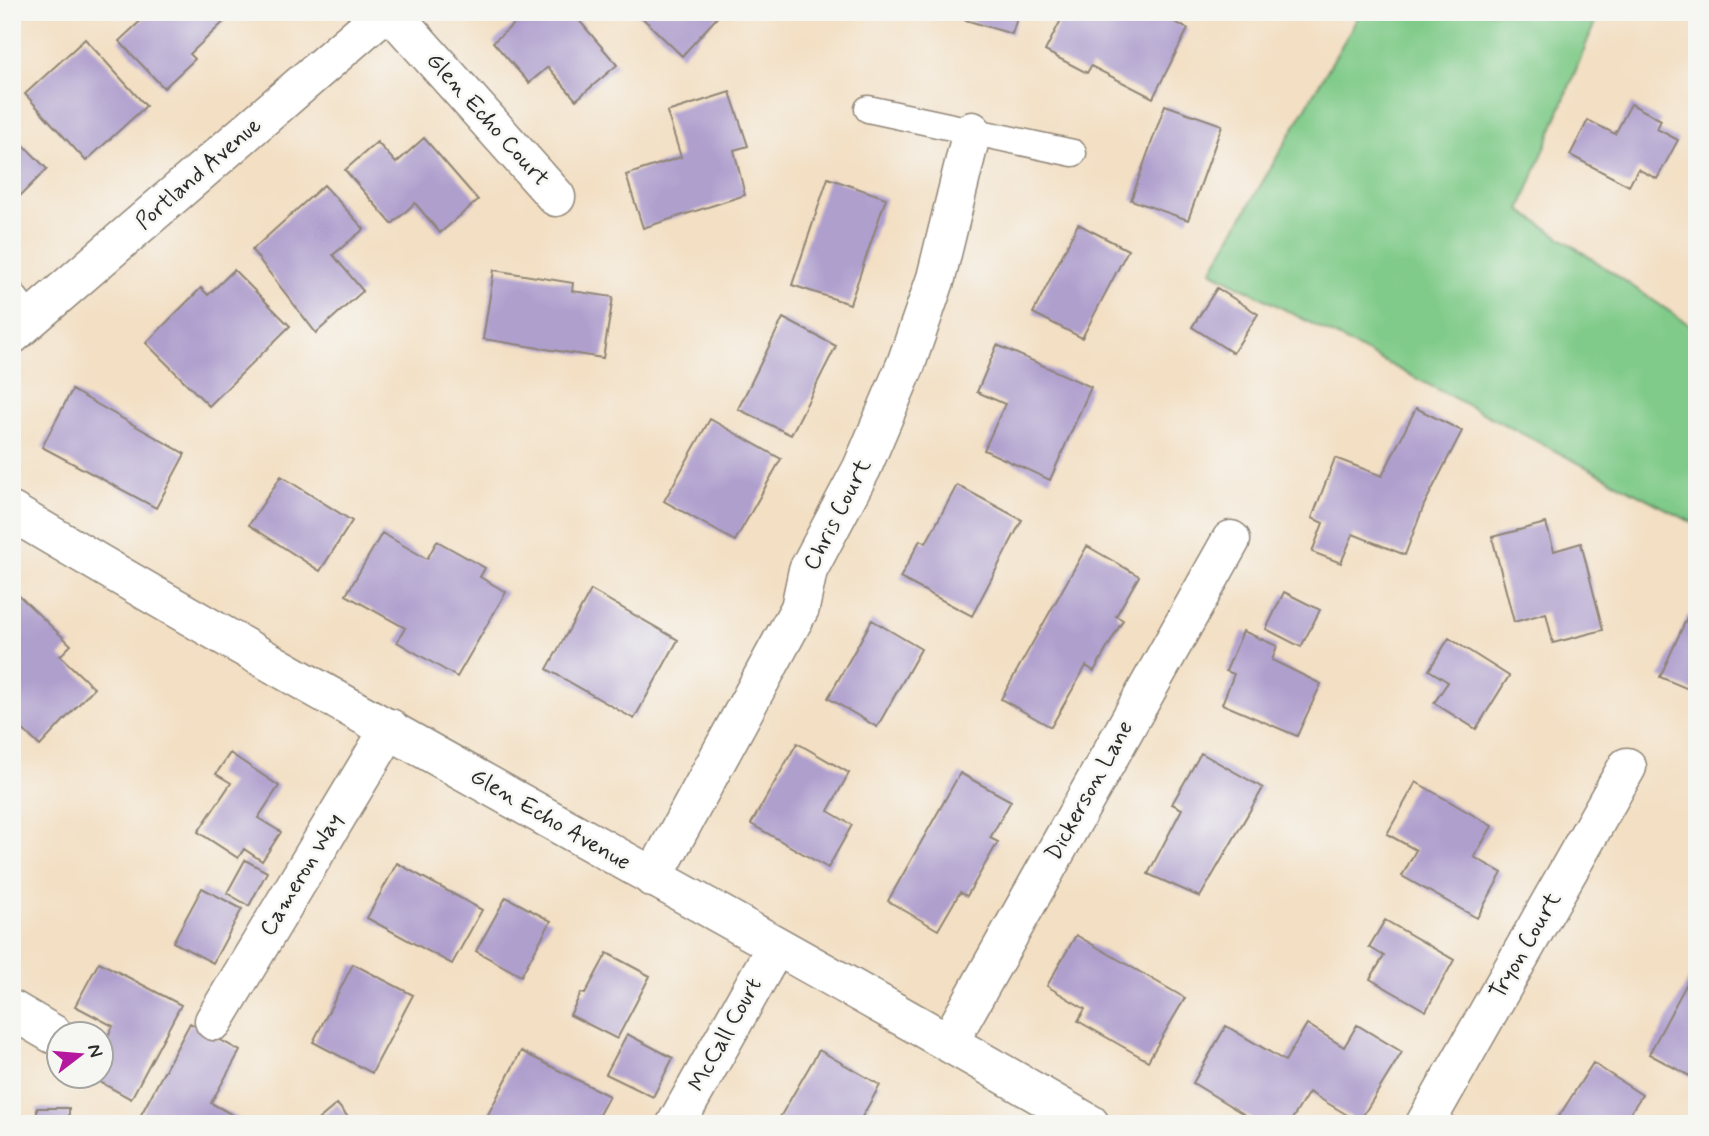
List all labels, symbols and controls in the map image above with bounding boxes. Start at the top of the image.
street label: Glen Echo Court [419,47,555,194]
street label: Portland Avenue [130,111,268,237]
street label: Chris Court [797,454,879,576]
street label: Dickerson Lane [1039,716,1141,866]
street label: Glen Echo Avenue [464,762,636,878]
street label: Cameron Way [253,808,351,942]
street label: Tryon Court [1483,887,1569,1005]
street label: McCall Court [682,973,770,1097]
north arrow [46,1020,116,1090]
text: N [81,1041,109,1060]

